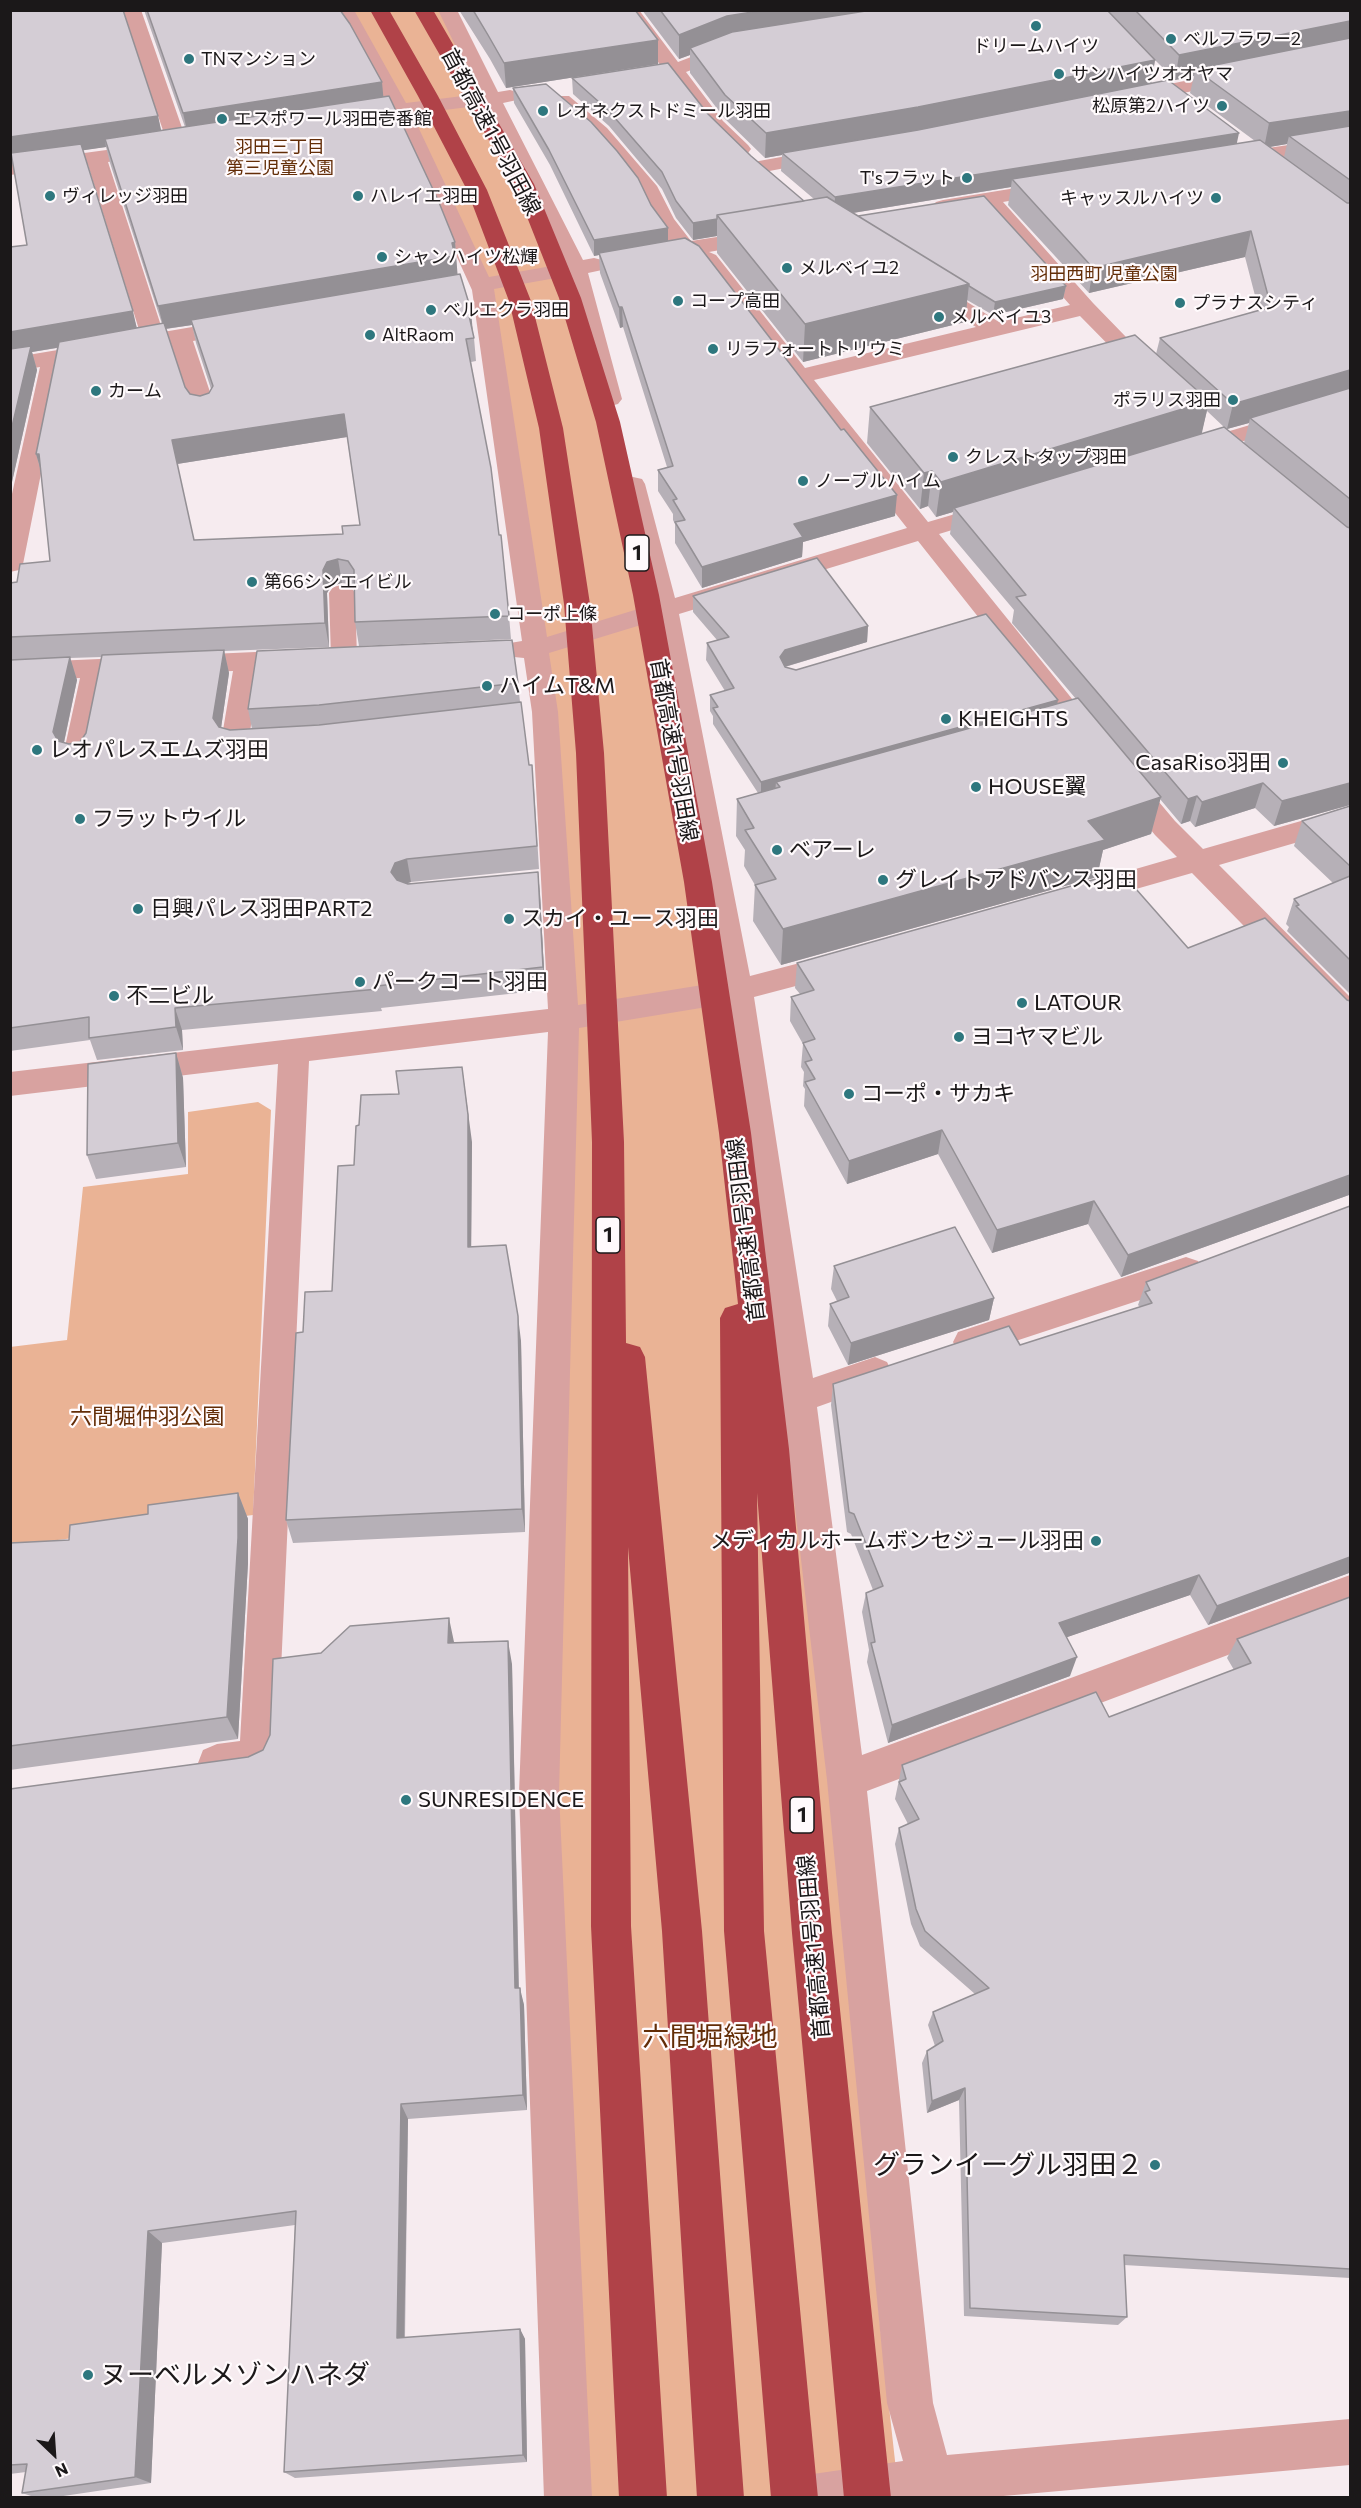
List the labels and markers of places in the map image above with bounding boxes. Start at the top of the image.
marker: ドリームハイツ [1029,19,1043,33]
place label: ベルフラワー2 [1183,28,1301,50]
marker: ベルフラワー2 [1164,32,1178,46]
place label: ドリームハイツ [973,35,1099,57]
place label: TNマンション [201,48,316,70]
marker: TNマンション [182,52,196,66]
place label: サンハイツオオヤマ [1071,63,1233,85]
marker: サンハイツオオヤマ [1052,67,1066,81]
place label: 松原第2ハイツ [1092,95,1210,117]
marker: 松原第2ハイツ [1215,99,1229,113]
place label: レオネクストドミール羽田 [555,100,771,122]
marker: レオネクストドミール羽田 [536,104,550,118]
place label: エスポワール羽田壱番館 [234,108,432,130]
marker: エスポワール羽田壱番館 [215,112,229,126]
place label: T'sフラット [860,167,955,189]
marker: T'sフラット [960,171,974,185]
place label: ヴィレッジ羽田 [62,185,188,207]
place label: ハレイエ羽田 [370,185,478,207]
place label: キャッスルハイツ [1060,187,1204,209]
marker: ヴィレッジ羽田 [43,189,57,203]
marker: ハレイエ羽田 [351,189,365,203]
marker: キャッスルハイツ [1209,191,1223,205]
place label: シャンハイツ松輝 [394,246,538,268]
marker: シャンハイツ松輝 [375,250,389,264]
place label: メルベイユ2 [799,257,899,279]
marker: メルベイユ2 [780,261,794,275]
place label: コープ高田 [690,290,780,312]
place label: プラナスシティ [1192,292,1318,314]
marker: コープ高田 [671,294,685,308]
marker: プラナスシティ [1173,296,1187,310]
place label: ベルエクラ羽田 [443,299,569,321]
marker: ベルエクラ羽田 [424,303,438,317]
place label: メルベイユ3 [951,306,1051,328]
marker: メルベイユ3 [932,310,946,324]
place label: AltRaom [382,324,454,346]
marker: AltRaom [363,328,377,342]
place label: リラフォートトリウミ [725,338,905,360]
marker: リラフォートトリウミ [706,342,720,356]
place label: カーム [108,380,162,402]
marker: カーム [89,384,103,398]
place label: ポラリス羽田 [1113,389,1221,411]
marker: ポラリス羽田 [1226,393,1240,407]
place label: クレストタップ羽田 [965,446,1127,468]
marker: クレストタップ羽田 [946,450,960,464]
place label: ノーブルハイム [815,470,941,492]
marker: ノーブルハイム [796,474,810,488]
place label: 第66シンエイビル [264,571,412,593]
marker: 第66シンエイビル [245,575,259,589]
place label: コーポ上條 [507,603,597,625]
marker: コーポ上條 [488,607,502,621]
place label: ハイムT&M [499,673,615,699]
marker: ハイムT&M [480,679,494,693]
place label: KHEIGHTS [958,706,1068,732]
marker: KHEIGHTS [939,712,953,726]
place label: レオパレスエムズ羽田 [49,737,269,763]
marker: レオパレスエムズ羽田 [30,743,44,757]
place label: CasaRiso羽田 [1135,750,1271,776]
marker: CasaRiso羽田 [1276,756,1290,770]
place label: HOUSE翼 [988,774,1086,800]
marker: HOUSE翼 [969,780,983,794]
place label: フラットウイル [92,806,246,832]
marker: フラットウイル [73,812,87,826]
place label: ベアーレ [789,837,876,863]
marker: ベアーレ [770,843,784,857]
place label: グレイトアドバンス羽田 [895,867,1137,893]
marker: グレイトアドバンス羽田 [876,873,890,887]
place label: 日興パレス羽田PART2 [150,896,372,922]
marker: 日興パレス羽田PART2 [131,902,145,916]
place label: スカイ・ユース羽田 [521,906,719,932]
marker: スカイ・ユース羽田 [502,912,516,926]
place label: パークコート羽田 [372,969,548,995]
marker: パークコート羽田 [353,975,367,989]
place label: 不二ビル [126,983,214,1009]
marker: 不二ビル [107,989,121,1003]
place label: LATOUR [1034,990,1122,1016]
marker: LATOUR [1015,996,1029,1010]
place label: ヨコヤマビル [971,1024,1103,1050]
marker: ヨコヤマビル [952,1030,966,1044]
place label: コーポ・サカキ [861,1081,1015,1107]
marker: コーポ・サカキ [842,1087,856,1101]
place label: メディカルホームボンセジュール羽田 [710,1528,1084,1554]
marker: メディカルホームボンセジュール羽田 [1089,1534,1103,1548]
place label: SUNRESIDENCE [418,1787,584,1813]
marker: SUNRESIDENCE [399,1793,413,1807]
place label: グランイーグル羽田２ [873,2149,1143,2181]
marker: グランイーグル羽田２ [1148,2158,1162,2172]
place label: ヌーベルメゾンハネダ [100,2359,370,2391]
marker: ヌーベルメゾンハネダ [81,2368,95,2382]

